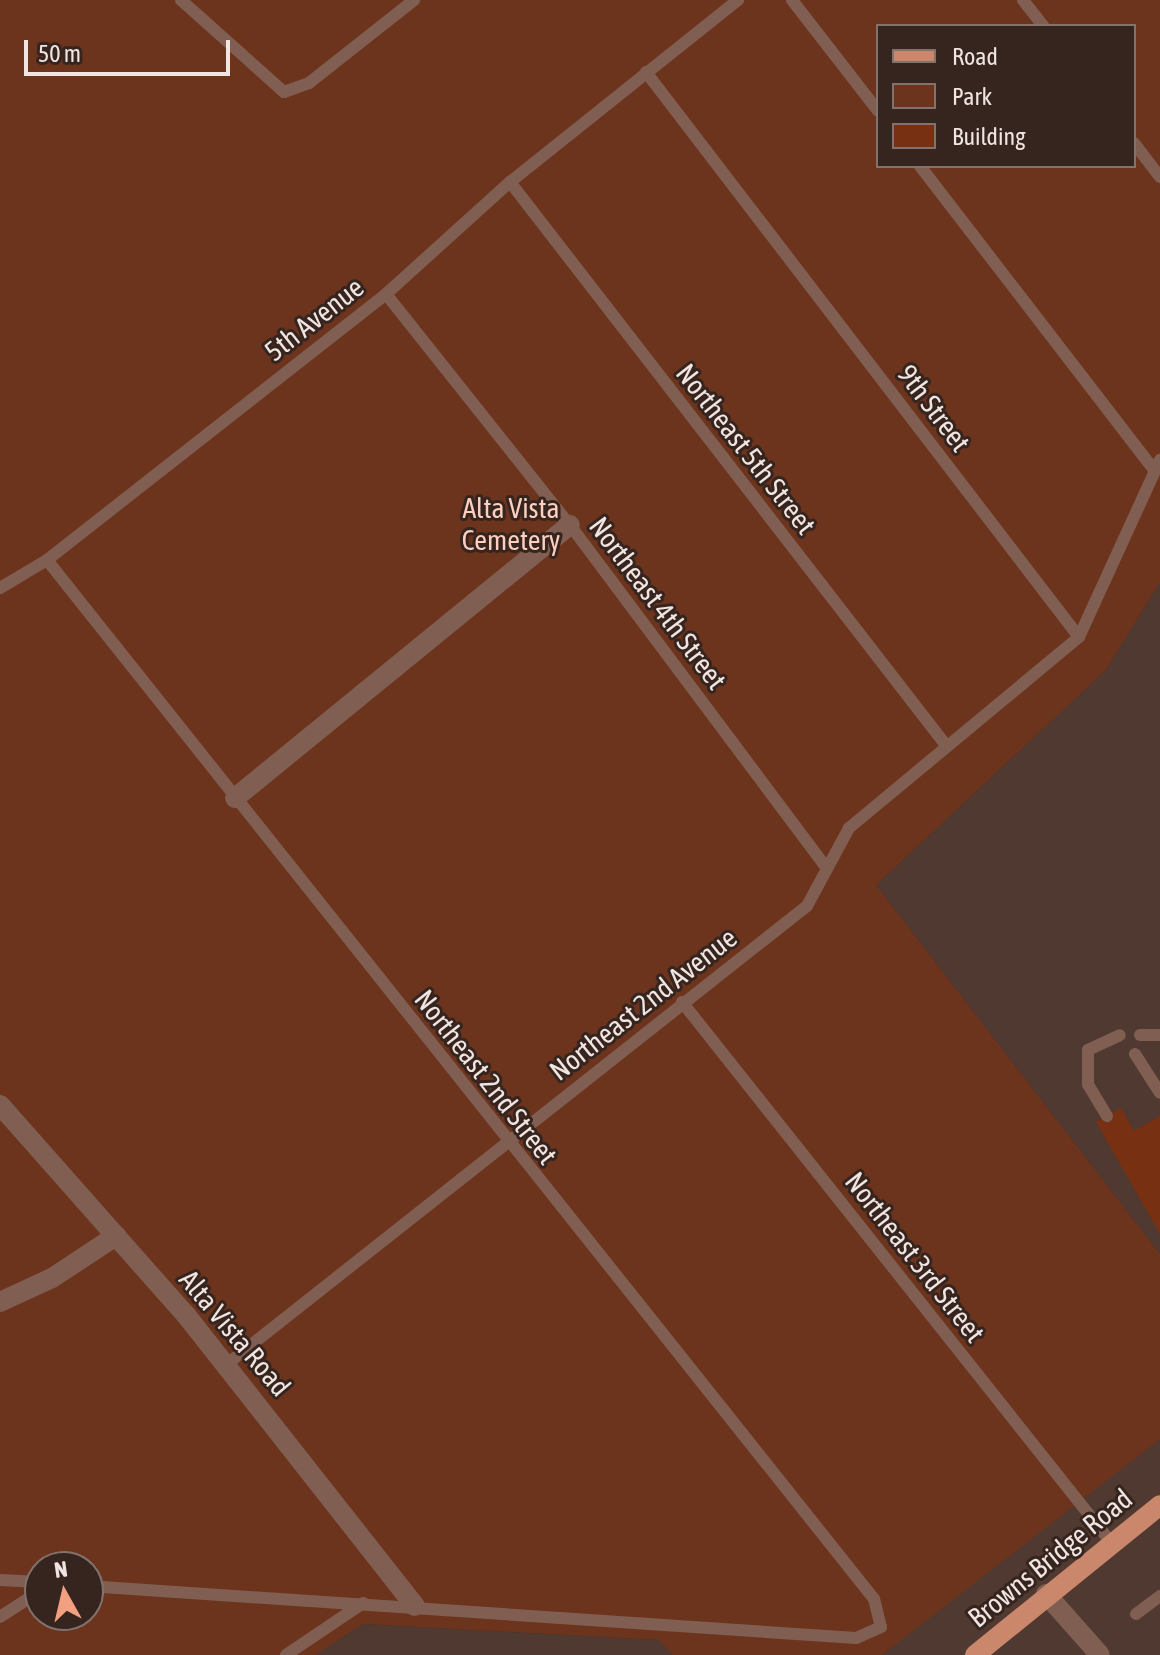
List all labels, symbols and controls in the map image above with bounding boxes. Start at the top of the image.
scale bar [28,24,234,74]
legend [876,24,1136,168]
text: 50 m [38,40,81,67]
text: Road [952,43,998,70]
text: Park [952,83,992,110]
text: Building [952,123,1025,150]
street label: 5th Avenue [258,270,370,368]
street label: Northeast 5th Street [669,357,823,541]
street label: 9th Street [890,358,978,458]
park label: Alta Vista Cemetery [462,491,560,557]
street label: Northeast 4th Street [582,510,734,696]
street label: Northeast 2nd Avenue [543,921,743,1087]
street label: Northeast 2nd Street [407,983,565,1171]
street label: Northeast 3rd Street [838,1165,992,1349]
street label: Alta Vista Road [172,1263,298,1403]
street label: Browns Bridge Road [961,1482,1139,1634]
north arrow [24,1551,104,1631]
text: N [53,1555,69,1583]

